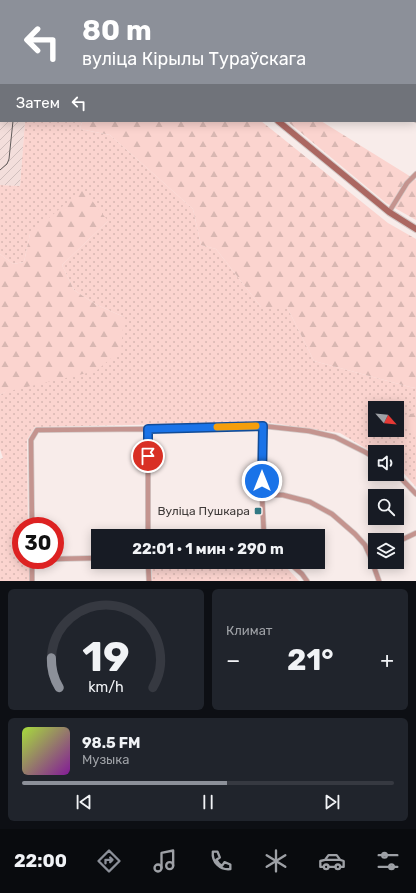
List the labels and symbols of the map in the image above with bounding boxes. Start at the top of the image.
north arrow [368,401,404,437]
pin [131,439,165,473]
position arrow [241,460,283,502]
place label: Вуліца Пушкара [158,504,250,518]
marker: Вуліца Пушкара [253,506,263,516]
speed limit sign: 30 [12,517,64,569]

